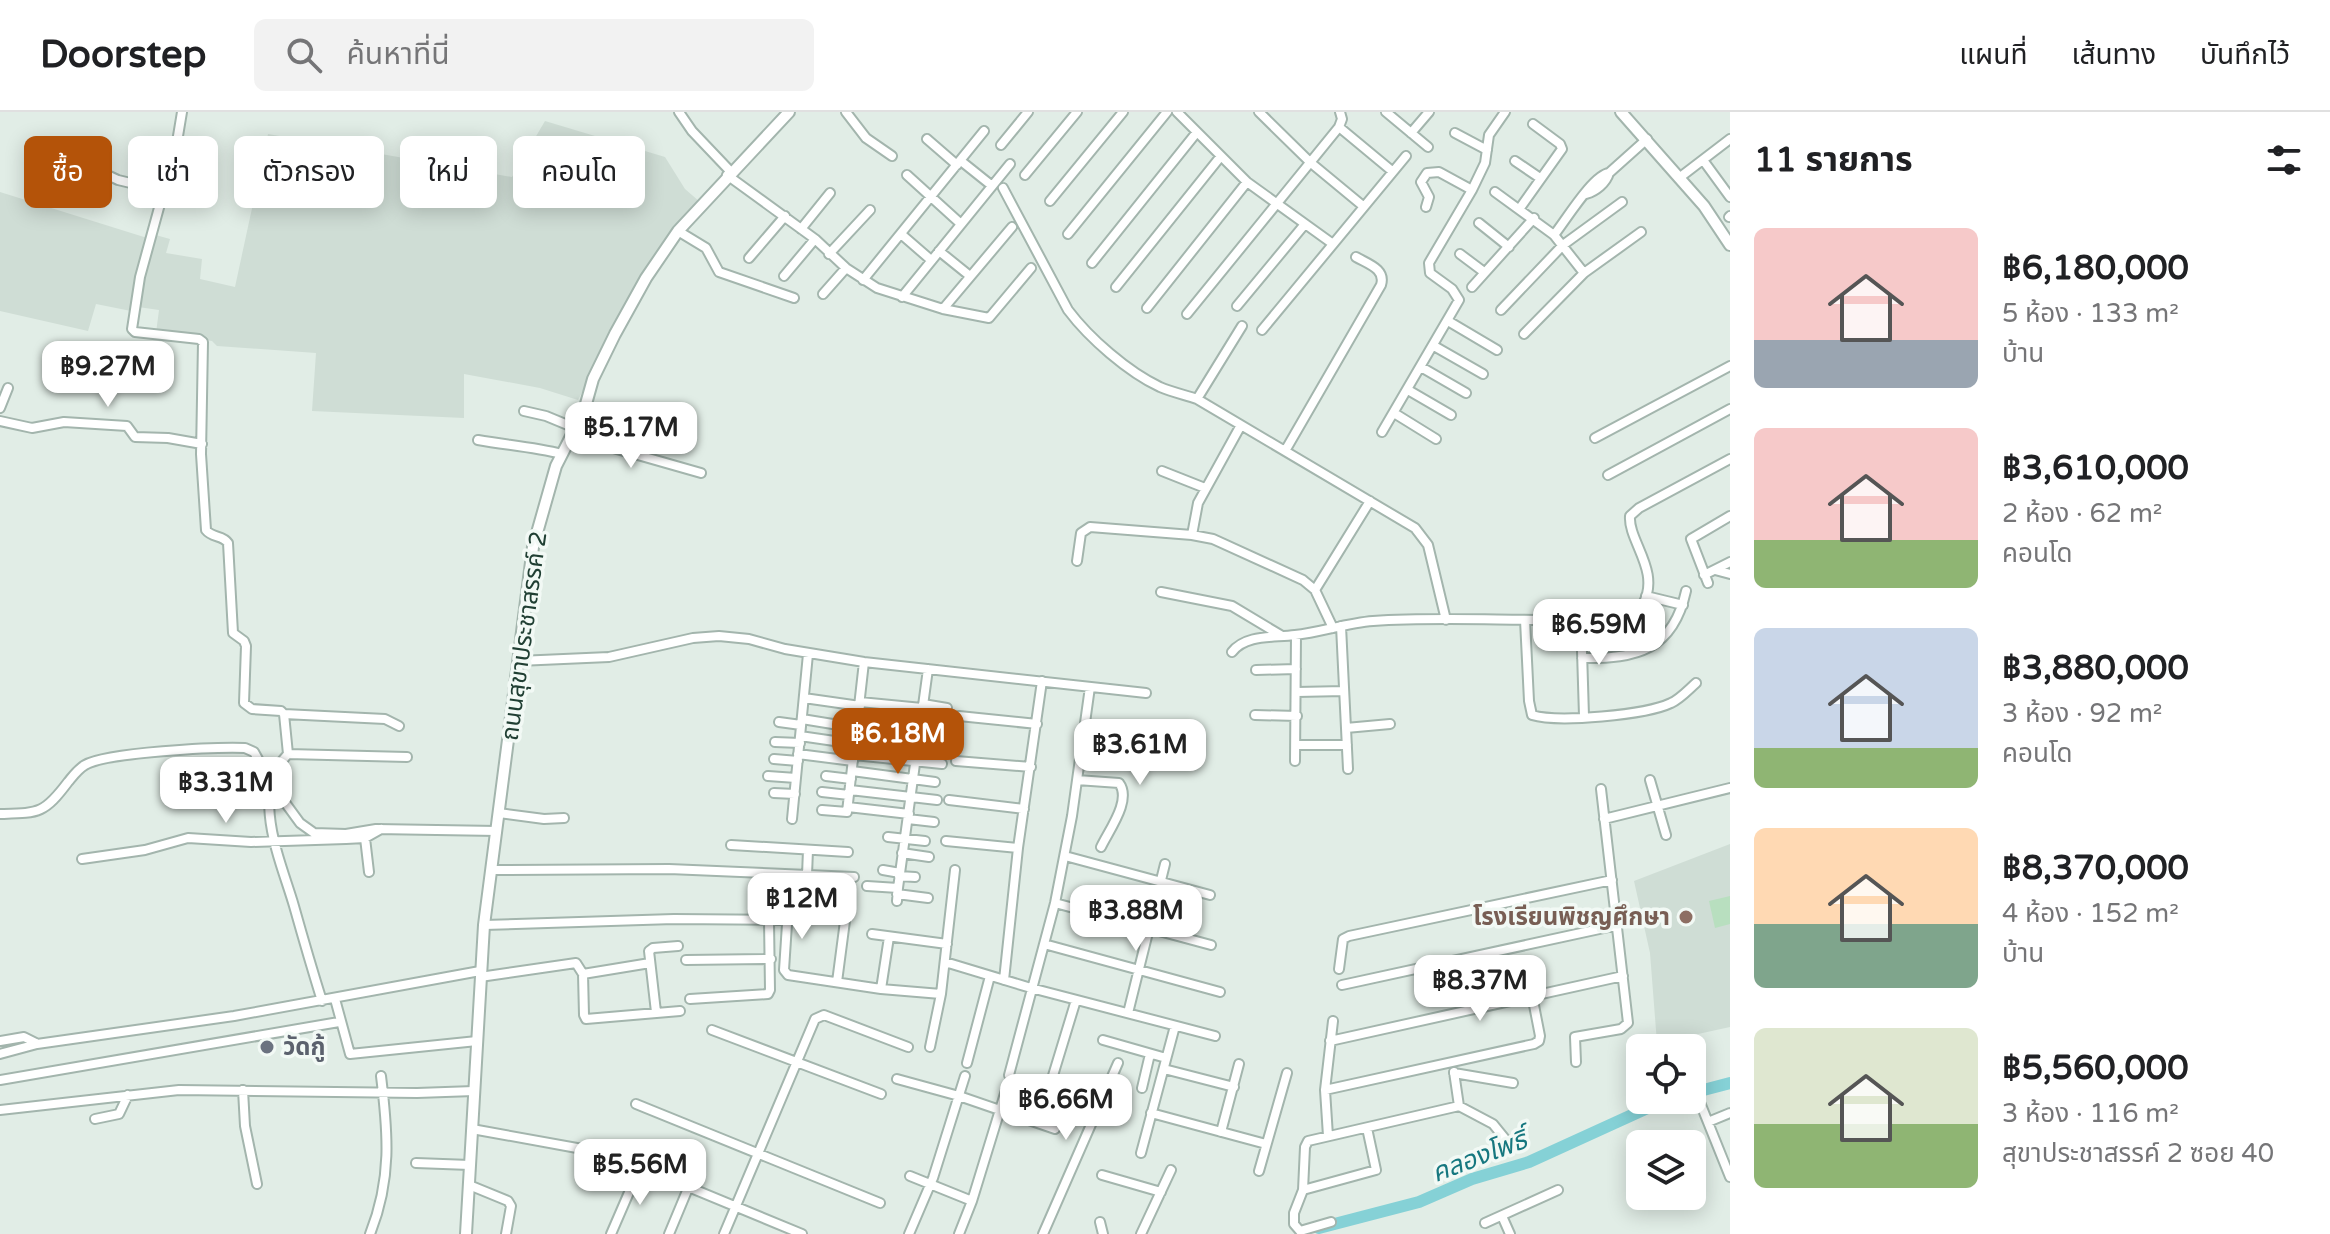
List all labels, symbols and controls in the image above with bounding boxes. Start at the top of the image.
search box [254,19,814,91]
text: Doorstep [40,32,206,78]
icon: search [282,33,326,77]
text: ค้นหาที่นี่ [346,36,450,73]
text: แผนที่ [1959,38,2027,72]
text: เส้นทาง [2071,38,2156,72]
text: บันทึกไว้ [2200,38,2290,72]
chip: ซื้อ [24,136,112,208]
chip: เช่า [128,136,218,208]
chip: ตัวกรอง [234,136,384,208]
chip: ใหม่ [400,136,497,208]
chip: คอนโด [513,136,645,208]
icon: filters [2262,138,2306,182]
text: 11 รายการ [1754,140,1913,181]
text: ฿6,180,000 [2002,248,2189,289]
icon: home [1818,260,1914,356]
text: 5 ห้อง · 133 m² [2002,298,2179,329]
text: บ้าน [2002,338,2044,369]
pin: ฿9.27M [43,341,173,409]
text: ฿9.27M [60,351,156,382]
pin: ฿5.17M [566,402,696,470]
text: ฿5.17M [583,412,679,443]
text: ฿3,610,000 [2002,448,2189,489]
icon: home [1818,460,1914,556]
text: 2 ห้อง · 62 m² [2002,498,2162,529]
street label: ถนนสุขาประชาสรรค์ 2 [495,530,554,743]
text: คอนโด [2002,538,2073,569]
pin: ฿6.59M [1534,599,1664,667]
text: ฿6.59M [1551,609,1647,640]
text: ฿3,880,000 [2002,648,2189,689]
icon: home [1818,660,1914,756]
text: 3 ห้อง · 92 m² [2002,698,2162,729]
pin: ฿6.18M [833,708,963,776]
text: ฿6.18M [850,718,946,749]
pin: ฿3.61M [1075,719,1205,787]
text: ฿3.61M [1092,729,1188,760]
text: คอนโด [2002,738,2073,769]
pin: ฿3.31M [161,757,291,825]
text: ฿3.31M [178,767,274,798]
text: ฿8,370,000 [2002,848,2189,889]
icon: home [1818,860,1914,956]
pin: ฿12M [755,873,849,941]
text: ฿12M [766,883,838,914]
pin: ฿3.88M [1071,885,1201,953]
text: ฿3.88M [1088,895,1184,926]
text: 4 ห้อง · 152 m² [2002,898,2179,929]
place label: โรงเรียนพิชญศึกษา [1473,903,1670,932]
marker: โรงเรียนพิชญศึกษา [1677,908,1695,926]
text: บ้าน [2002,938,2044,969]
pin: ฿8.37M [1415,955,1545,1023]
text: ฿8.37M [1432,965,1528,996]
place label: วัดกู้ [283,1033,326,1062]
map controls [1626,1034,1706,1210]
button: locate [1626,1034,1706,1114]
marker: วัดกู้ [258,1038,276,1056]
text: ฿5,560,000 [2002,1048,2189,1089]
icon: home [1818,1060,1914,1156]
pin: ฿6.66M [1001,1074,1131,1142]
text: ฿6.66M [1018,1084,1114,1115]
text: 3 ห้อง · 116 m² [2002,1098,2179,1129]
water label: คลองโพธิ์ [1427,1121,1538,1189]
button: layers [1626,1130,1706,1210]
text: สุขาประชาสรรค์ 2 ซอย 40 [2002,1138,2274,1169]
pin: ฿5.56M [575,1139,705,1207]
text: ฿5.56M [592,1149,688,1180]

